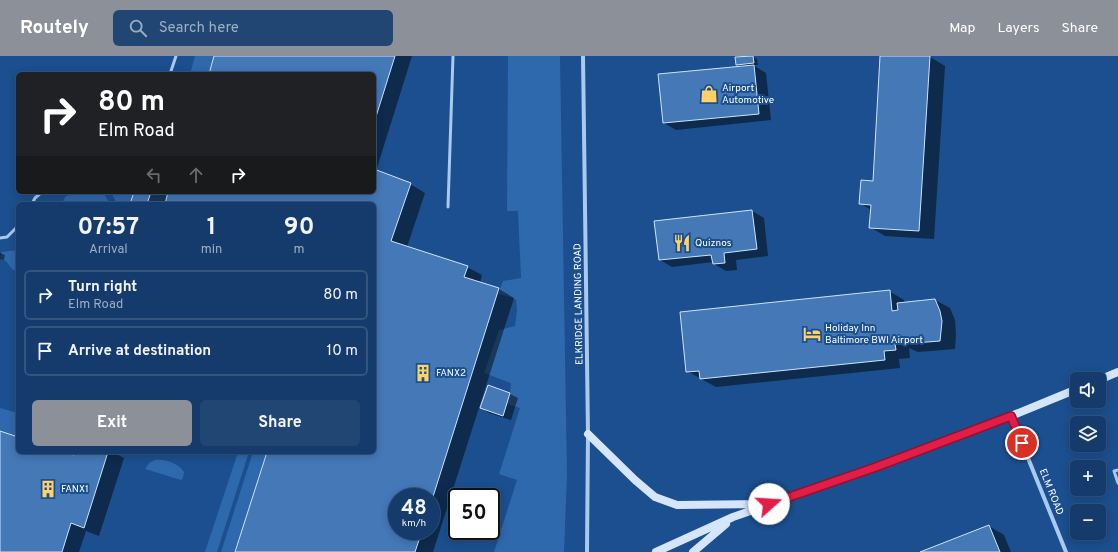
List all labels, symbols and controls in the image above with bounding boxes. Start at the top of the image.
search box [113,10,393,46]
text: Routely [20,16,89,40]
icon: search [127,17,149,39]
text: Search here [159,19,239,38]
text: Map [949,20,975,37]
text: Layers [997,20,1039,37]
text: Share [1061,20,1098,37]
place label: Airport Automotive [722,82,774,107]
shop icon: Airport Automotive [699,84,719,104]
text: 80 m [98,85,165,121]
icon: right [32,88,84,140]
text: Elm Road [98,120,175,143]
icon: left [143,164,165,186]
icon: ahead [185,164,207,186]
icon: right [227,164,249,186]
text: 07:57 [78,213,139,243]
text: 1 [207,213,216,243]
text: 90 [284,213,314,243]
restaurant icon: Quiznos [672,233,692,253]
place label: Quiznos [695,237,732,250]
text: Arrival [89,242,128,258]
text: min [201,242,222,258]
text: m [294,242,305,258]
street label: ELKRIDGE LANDING ROAD [571,243,587,365]
text: Turn right [68,278,137,297]
icon: right [34,284,56,306]
text: 80 m [323,286,358,305]
text: Elm Road [68,297,123,313]
place label: Holiday Inn Baltimore BWI Airport [825,322,923,347]
hotel icon: Holiday Inn Baltimore BWI Airport [802,324,822,344]
icon: arrive [34,340,56,362]
text: Arrive at destination [68,342,211,361]
text: 10 m [327,342,358,361]
building icon: FANX2 [413,363,433,383]
place label: FANX2 [436,367,466,380]
map controls [1070,372,1106,540]
button: sound [1070,372,1106,408]
button: Exit [32,400,192,446]
button: Share [200,400,360,446]
button: layers [1070,416,1106,452]
pin [1005,426,1039,460]
icon: arrive [1011,432,1033,454]
button: + [1070,460,1106,496]
street label: ELM ROAD [1036,467,1066,517]
building icon: FANX1 [38,479,58,499]
place label: FANX1 [61,483,89,496]
position arrow [748,483,790,525]
speed limit sign: 50 [448,488,500,540]
text: 48 [401,496,427,522]
button: − [1070,504,1106,540]
text: km/h [402,517,426,530]

